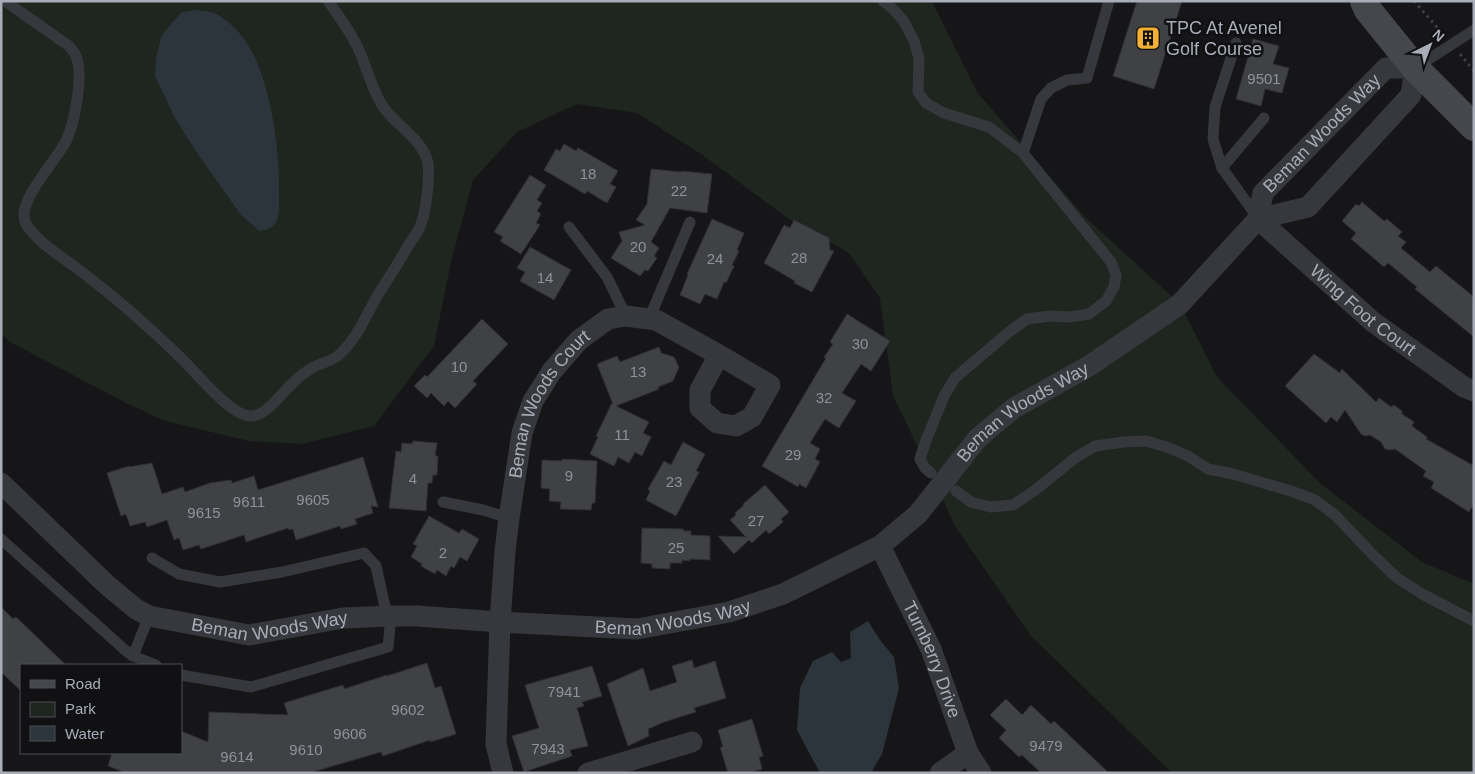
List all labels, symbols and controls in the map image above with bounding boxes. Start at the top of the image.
place label: TPC At Avenel Golf Course [1166,18,1282,59]
north arrow [1405,20,1455,70]
building icon: TPC At Avenel Golf Course [1135,25,1161,51]
text: N [1430,26,1448,45]
house number: 9501 [1247,70,1281,87]
street label: Beman Woods Way [1259,70,1384,197]
house number: 18 [580,165,596,182]
house number: 22 [671,182,687,199]
house number: 20 [630,238,646,255]
house number: 28 [791,249,807,266]
house number: 24 [707,250,723,267]
street label: Wing Foot Court [1306,261,1420,359]
house number: 14 [537,269,553,286]
street label: Beman Woods Court [505,326,594,480]
house number: 30 [852,335,868,352]
house number: 10 [451,358,467,375]
street label: Beman Woods Way [953,358,1092,466]
house number: 13 [630,363,646,380]
house number: 32 [816,389,832,406]
house number: 11 [614,426,630,443]
house number: 29 [785,446,801,463]
house number: 9 [565,467,573,484]
house number: 4 [409,470,417,487]
house number: 23 [666,473,682,490]
house number: 9605 [296,491,330,508]
house number: 9611 [233,493,265,510]
house number: 9615 [187,504,221,521]
house number: 27 [748,512,764,529]
house number: 25 [668,539,684,556]
house number: 2 [439,544,447,561]
street label: Beman Woods Way [594,595,753,639]
street label: Turnberry Drive [899,598,965,720]
street label: Beman Woods Way [190,607,349,645]
legend [20,664,182,754]
text: Road [65,675,101,692]
house number: 7941 [547,683,581,700]
text: Park [65,700,96,717]
house number: 9602 [391,701,425,718]
text: Water [65,725,104,742]
house number: 9606 [333,725,367,742]
house number: 9479 [1029,737,1063,754]
house number: 7943 [531,740,565,757]
house number: 9610 [289,741,323,758]
house number: 9614 [220,748,254,765]

